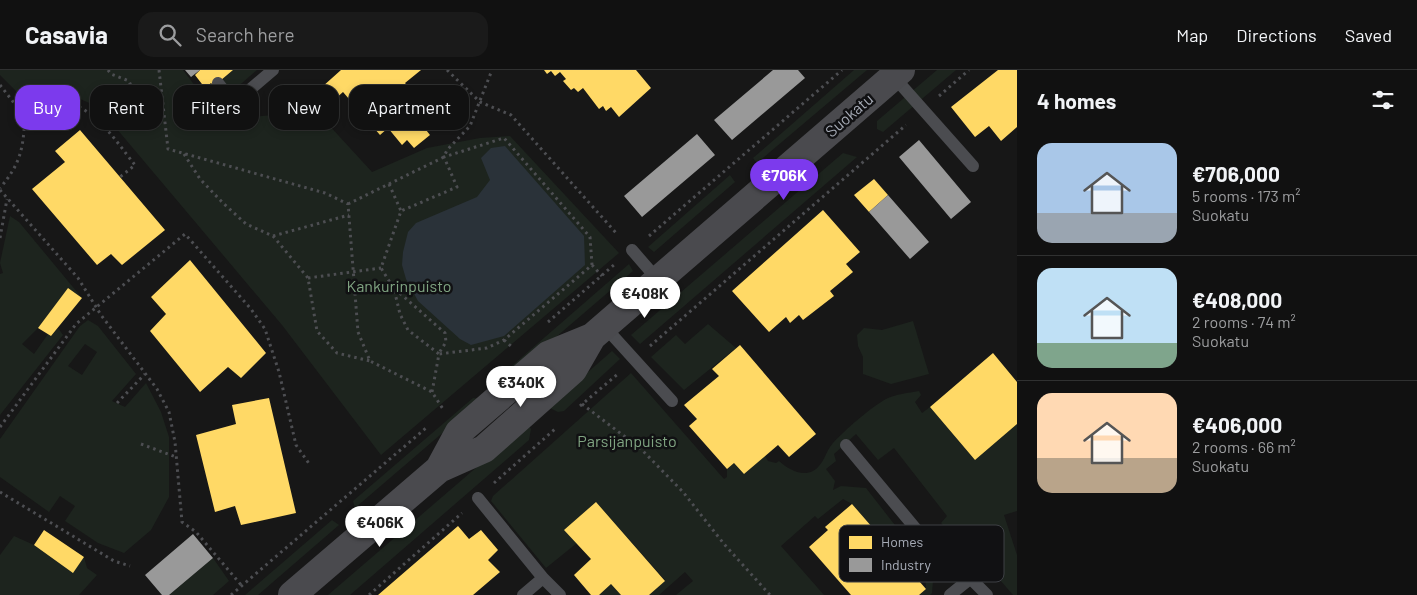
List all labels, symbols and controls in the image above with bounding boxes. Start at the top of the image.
search box [138,12,488,57]
text: Casavia [25,20,108,49]
icon: search [156,21,184,49]
text: Search here [196,23,295,46]
text: Map [1176,24,1208,46]
text: Directions [1236,24,1317,46]
text: Saved [1345,24,1392,46]
chip: Buy [15,85,80,130]
chip: Rent [90,85,163,130]
chip: Filters [173,85,259,130]
chip: New [269,85,339,130]
chip: Apartment [349,85,469,130]
icon: filters [1369,86,1397,114]
text: 4 homes [1037,88,1116,113]
street label: Suokatu [821,89,876,141]
pin: €706K [749,158,819,201]
text: €706,000 [1192,161,1280,186]
icon: home [1077,163,1137,223]
text: €706K [761,165,807,184]
text: 5 rooms · 173 m² [1192,186,1300,205]
text: Suokatu [1192,205,1249,224]
park label: Kankurinpuisto [346,276,452,295]
pin: €408K [610,276,680,319]
text: €408K [621,283,669,302]
text: €408,000 [1192,287,1282,312]
icon: home [1077,288,1137,348]
text: 2 rooms · 74 m² [1192,312,1296,331]
text: Suokatu [1192,331,1249,350]
pin: €340K [486,366,556,408]
text: €340K [497,372,545,391]
text: €406,000 [1192,412,1282,437]
icon: home [1077,413,1137,473]
park label: Parsijanpuisto [577,431,677,450]
text: 2 rooms · 66 m² [1192,437,1296,456]
text: Suokatu [1192,456,1249,475]
pin: €406K [345,506,415,548]
text: €406K [356,512,404,531]
legend [839,525,1004,582]
text: Homes [881,533,924,550]
text: Industry [881,556,932,573]

